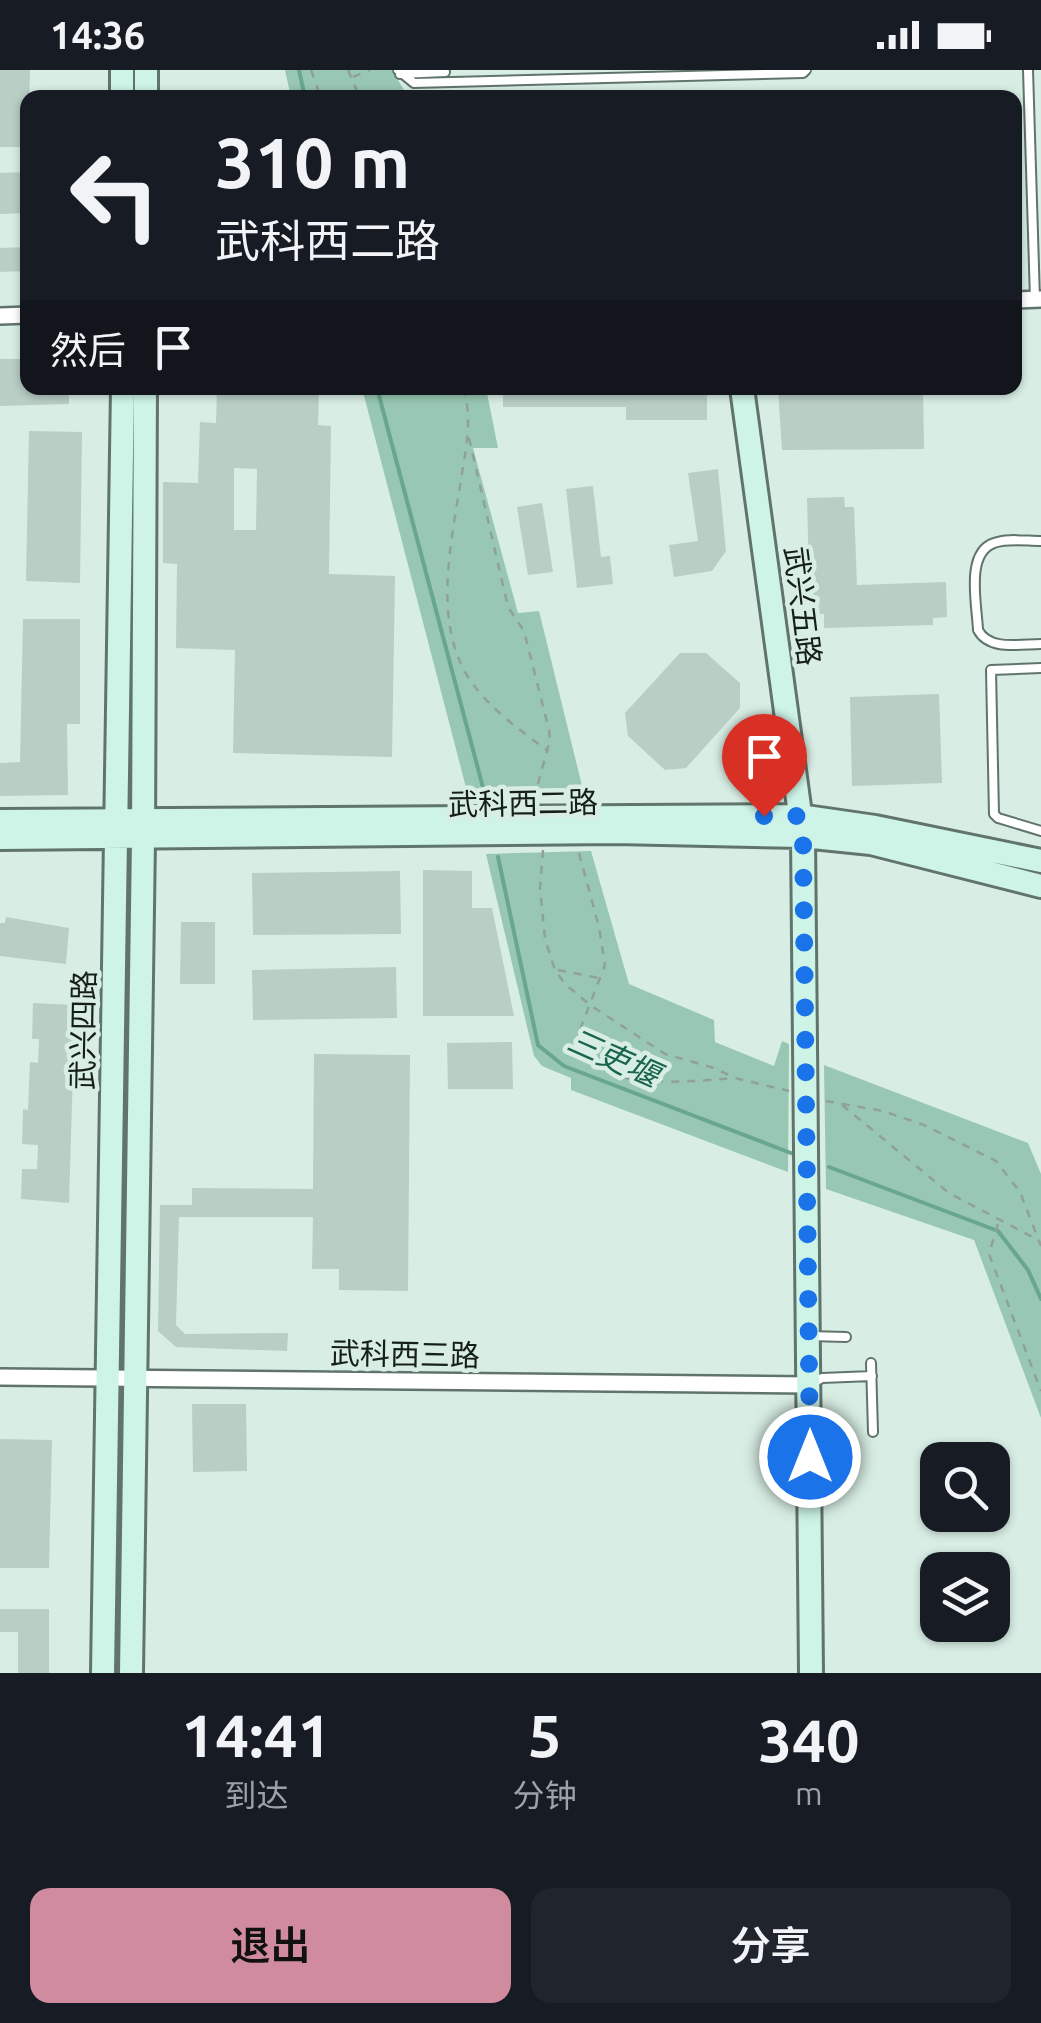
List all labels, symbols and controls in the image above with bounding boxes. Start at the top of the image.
text: 14:36 [50,14,145,56]
text: 310 m [215,123,410,201]
icon: left [50,130,180,260]
text: 武科西二路 [215,215,440,266]
icon: arrive [146,320,201,375]
text: 然后 [50,329,126,371]
street label: 武兴五路 [779,544,827,668]
pin [722,714,807,817]
icon: arrive [737,729,792,784]
street label: 武科西二路 [448,785,598,821]
street label: 武兴四路 [65,970,101,1090]
water label: 三吏堰 [563,1021,670,1095]
street label: 武科西三路 [330,1336,480,1372]
position arrow [758,1405,862,1509]
map controls [920,1442,1010,1642]
button: search [920,1442,1010,1532]
button: layers [920,1552,1010,1642]
text: 14:41 [181,1701,331,1768]
text: 5 [528,1701,562,1768]
text: 340 [758,1706,860,1773]
text: m [795,1775,823,1811]
text: 到达 [224,1777,288,1813]
text: 分钟 [513,1777,577,1813]
button: 退出 [30,1888,511,2003]
button: 分享 [531,1888,1011,2003]

